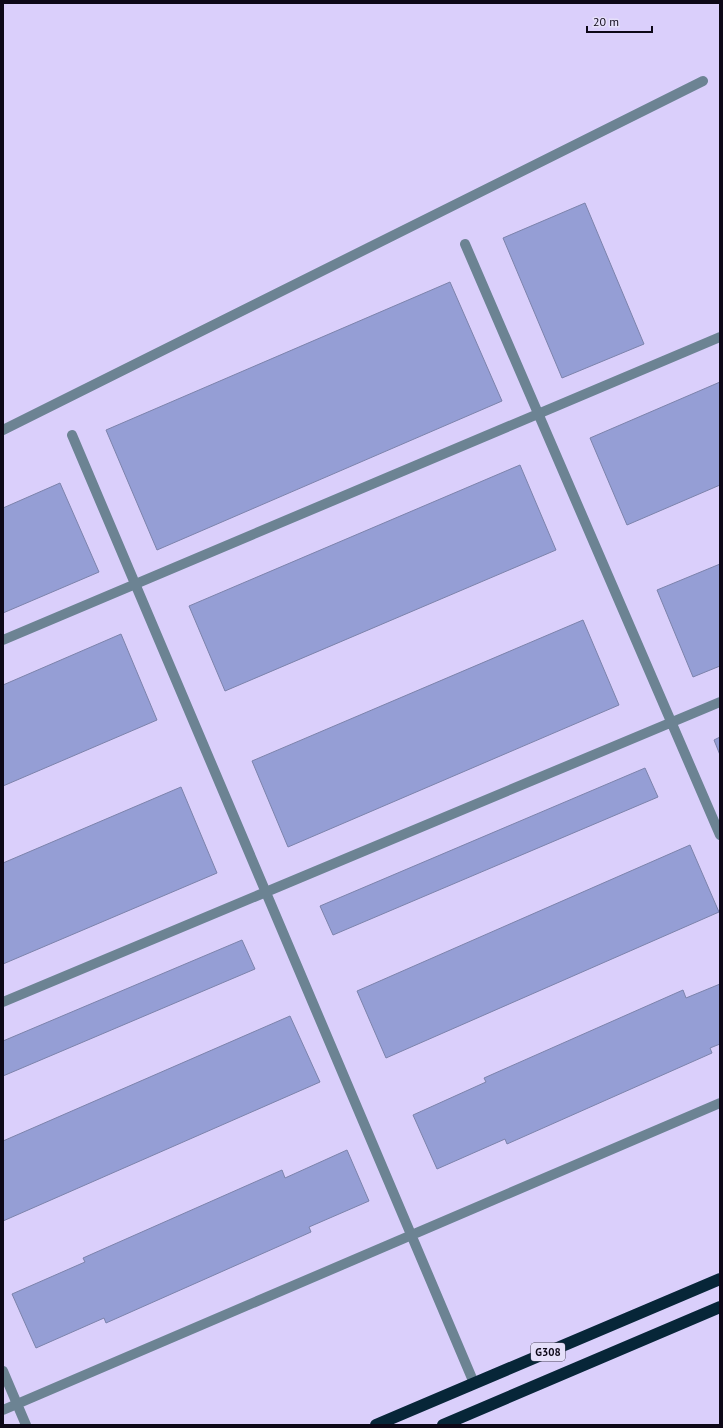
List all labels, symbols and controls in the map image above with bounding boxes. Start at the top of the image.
scale bar [587,8,652,34]
text: 20 m [593,14,619,29]
road number: G308 [531,1343,565,1361]

